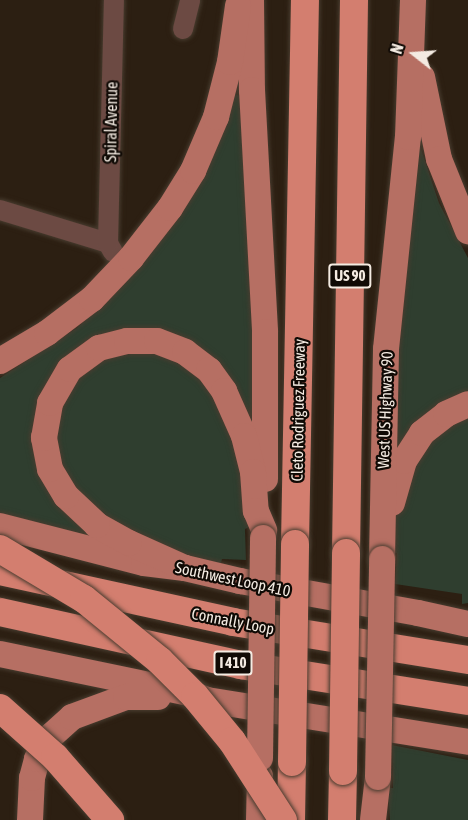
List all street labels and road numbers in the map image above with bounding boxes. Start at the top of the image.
street label: Spiral Avenue [101,82,121,162]
road number: US 90 [328,264,372,288]
street label: Cleto Rodriguez Freeway [287,339,309,481]
street label: West US Highway 90 [373,351,397,469]
street label: Southwest Loop 410 [174,557,292,601]
street label: Connally Loop [190,604,276,638]
road number: I 410 [212,651,254,675]

